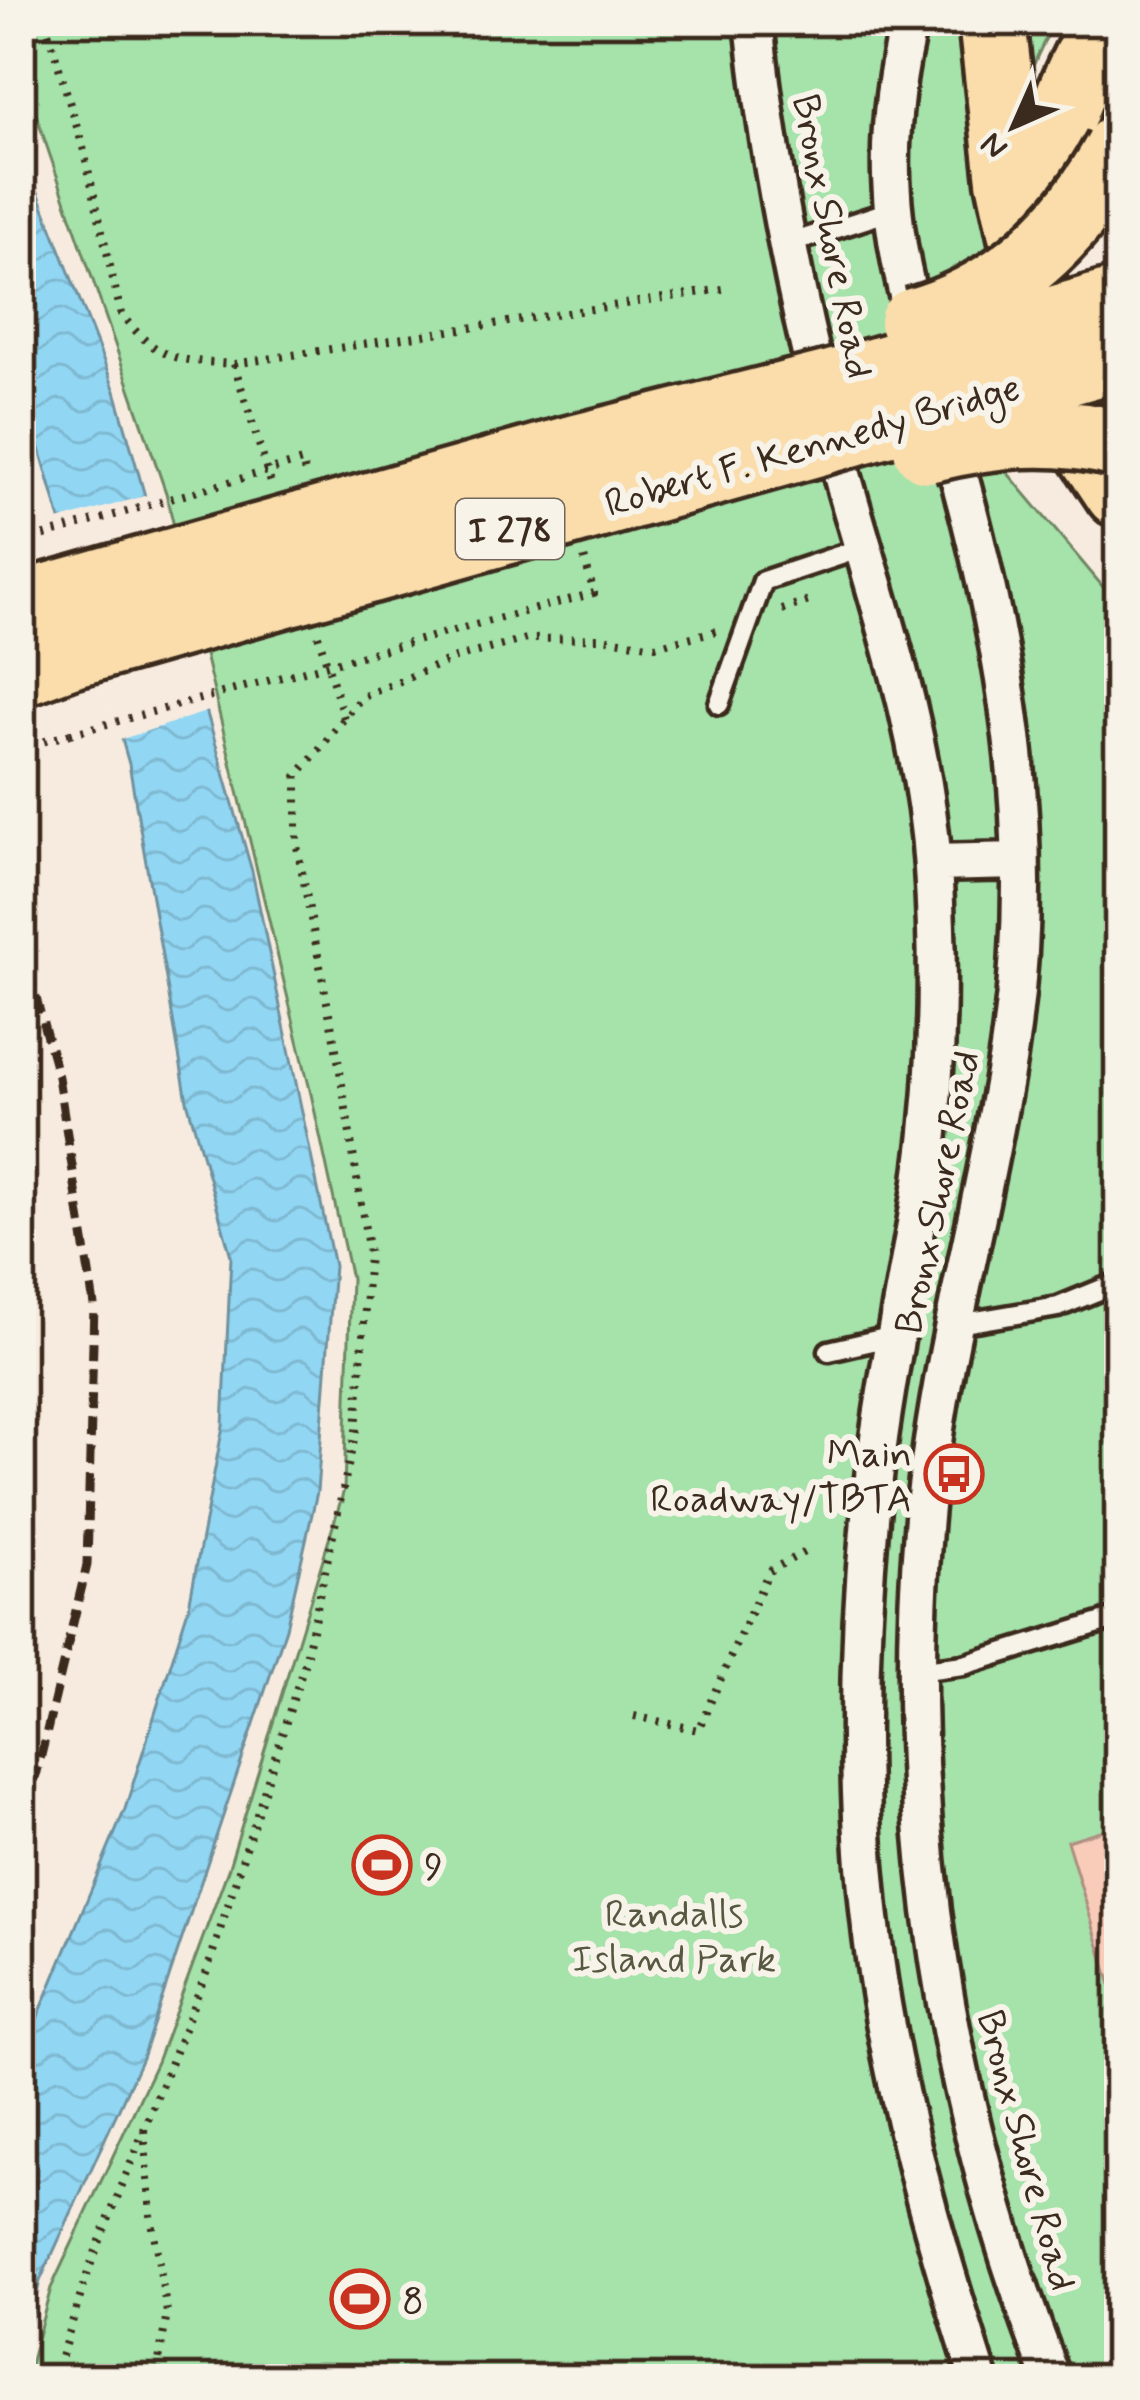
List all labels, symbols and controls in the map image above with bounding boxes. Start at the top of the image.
north arrow [954,66,1074,186]
street label: Bronx Shore Road [778,90,883,383]
text: N [972,122,1018,168]
street label: Robert F. Kennedy Bridge [599,364,1027,534]
road number: I 278 [456,499,564,559]
street label: Bronx Shore Road [884,1046,994,1339]
place label: Main Roadway/TBTA [650,1430,912,1526]
bus stop icon: Main Roadway/TBTA [923,1443,985,1505]
sports icon: 9 [351,1834,413,1896]
place label: 9 [424,1843,443,1894]
park label: Randalls Island Park [572,1890,776,1986]
street label: Bronx Shore Road [963,2005,1087,2297]
sports icon: 8 [329,2268,391,2330]
place label: 8 [402,2277,424,2328]

